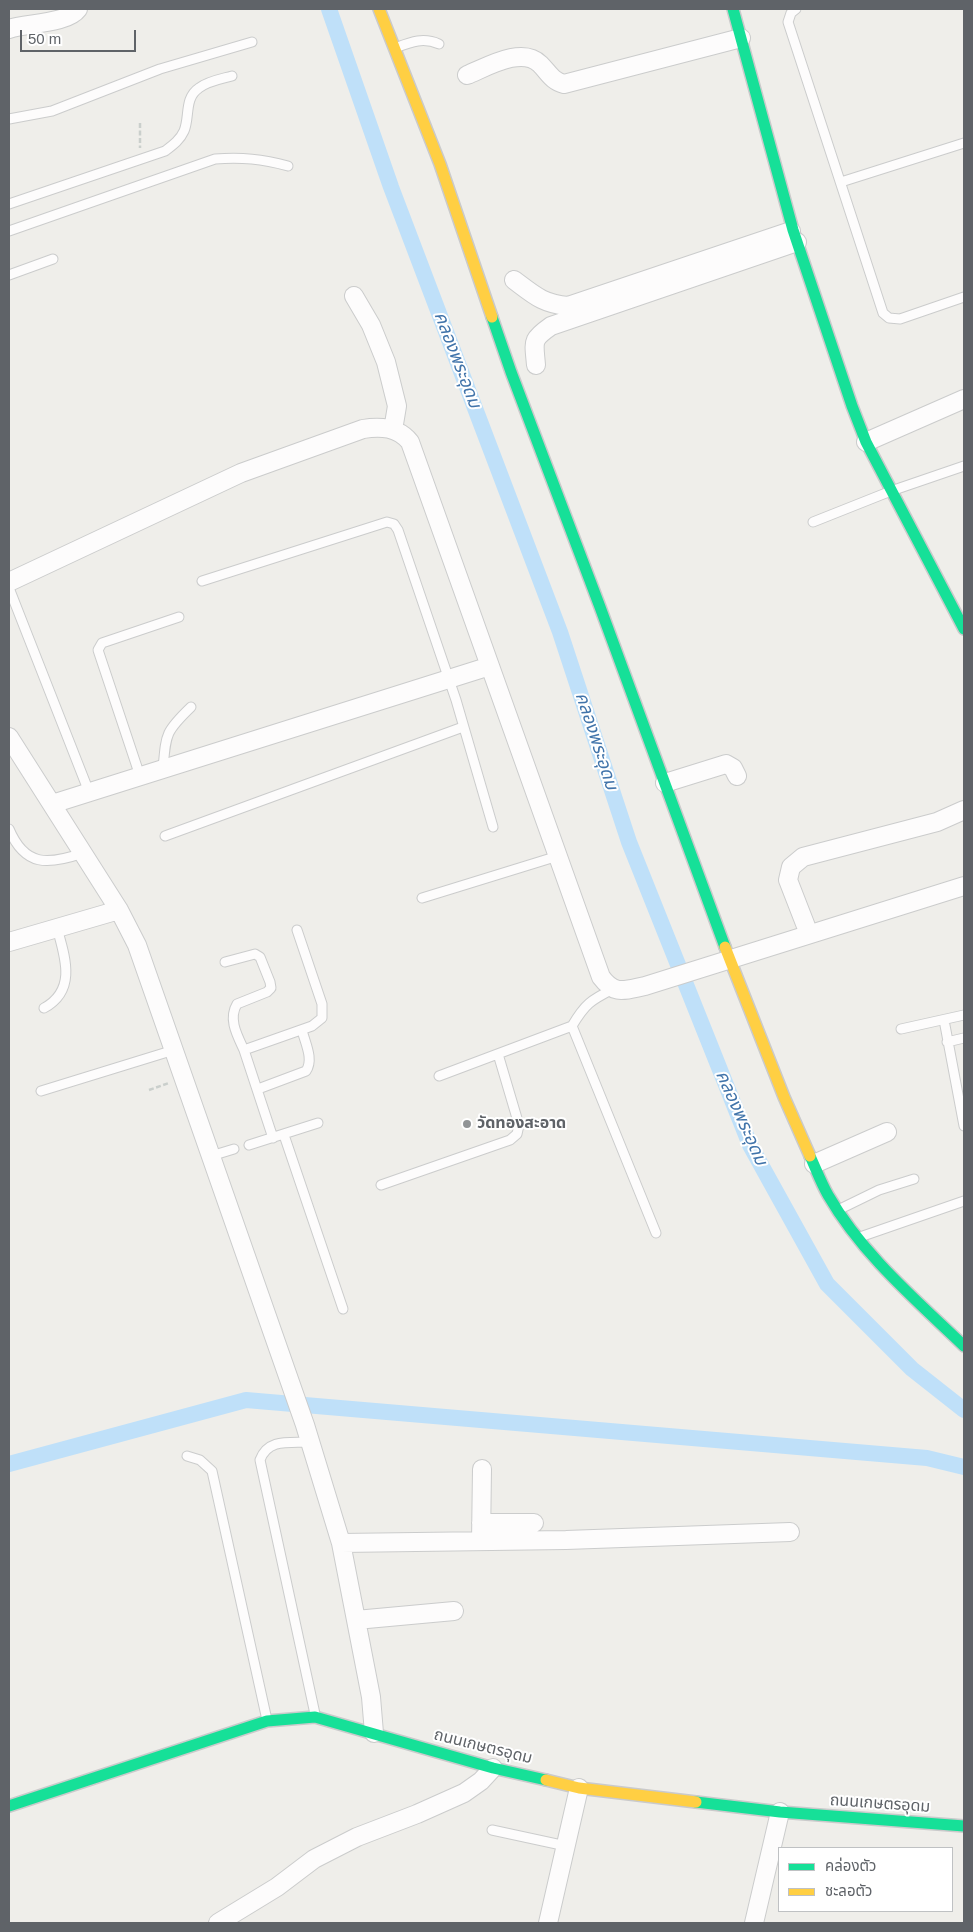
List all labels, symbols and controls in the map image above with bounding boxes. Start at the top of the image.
scale bar [22,20,139,52]
text: 50 m [28,30,61,47]
water label: คลองพระอุดม [429,309,485,411]
water label: คลองพระอุดม [570,690,622,792]
water label: คลองพระอุดม [711,1067,771,1169]
place label: วัดทองสะอาด [477,1114,566,1134]
marker: วัดทองสะอาด [461,1118,473,1130]
street label: ถนนเกษตรอุดม [432,1726,534,1768]
street label: ถนนเกษตรอุดม [829,1791,931,1817]
legend [778,1847,953,1912]
text: คล่องตัว [825,1857,876,1874]
text: ชะลอตัว [825,1882,872,1899]

